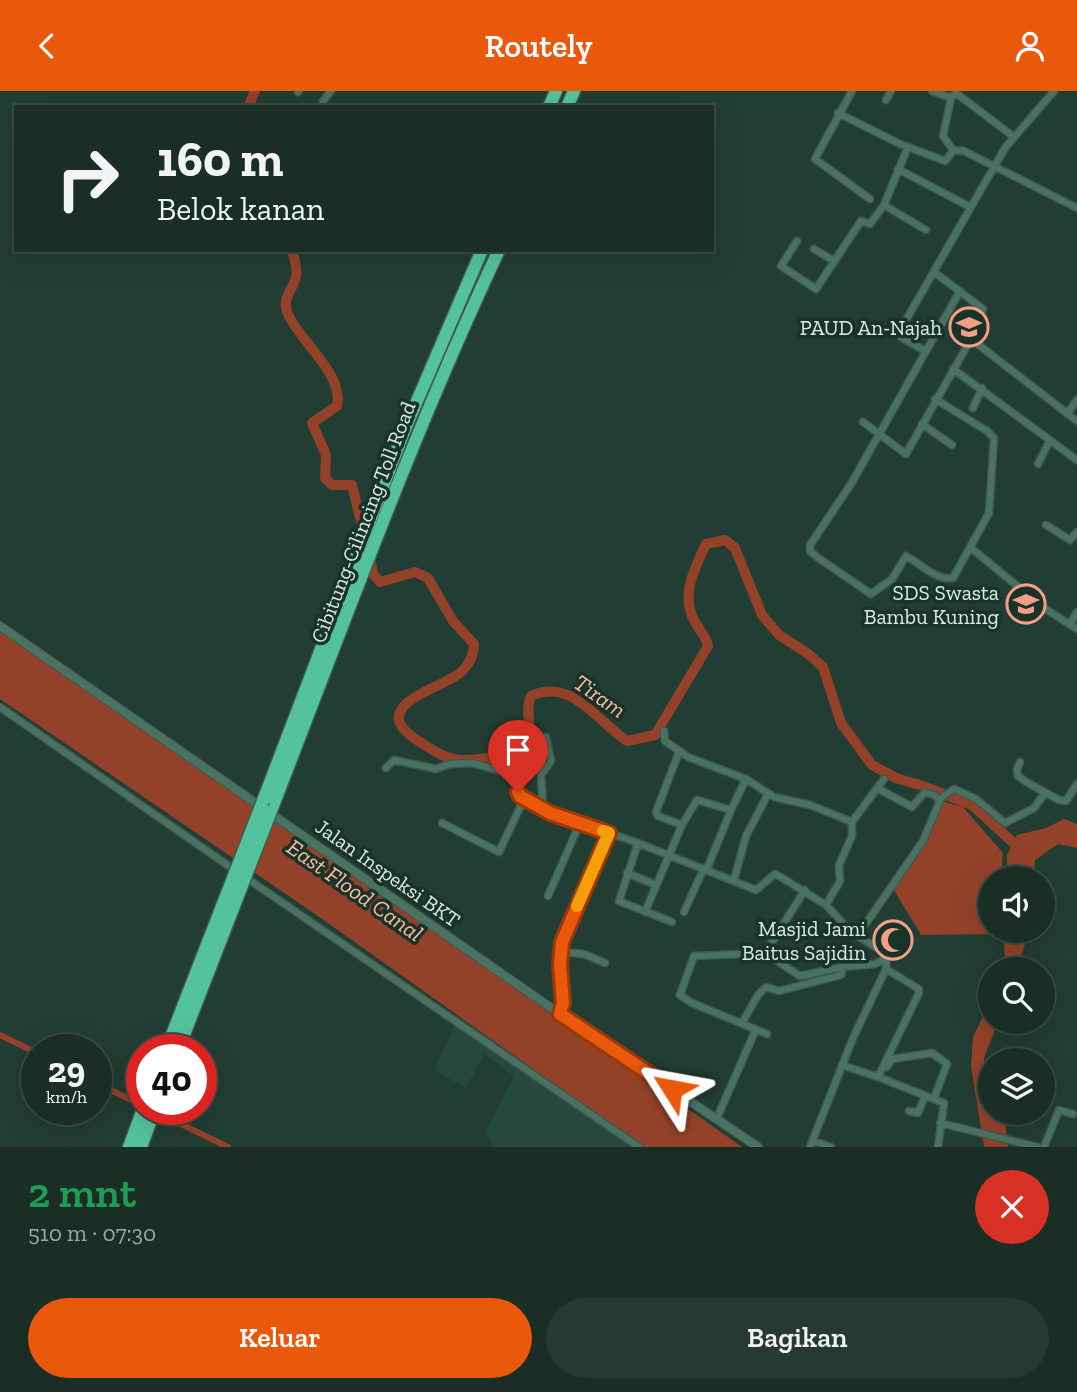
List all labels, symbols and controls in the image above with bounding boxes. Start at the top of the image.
icon: back [28,27,66,65]
text: Routely [485,27,592,65]
icon: person [1011,27,1049,65]
text: 160 m [157,130,283,189]
icon: right [42,133,133,224]
text: Belok kanan [157,190,324,228]
school or university icon: PAUD An-Najah [948,306,990,348]
place label: PAUD An-Najah [800,315,942,341]
street label: Cibitung-Cilincing Toll Road [305,397,421,646]
place label: SDS Swasta Bambu Kuning [864,580,999,629]
school or university icon: SDS Swasta Bambu Kuning [1005,583,1047,625]
water label: Tiram [569,668,631,724]
pin [488,720,548,792]
icon: arrive [499,731,537,769]
street label: Jalan Inspeksi BKT [311,814,465,932]
water label: East Flood Canal [282,833,428,947]
map controls [978,866,1055,1125]
button: sound [978,866,1055,943]
place label: Masjid Jami Baitus Sajidin [742,916,866,966]
mosque icon: Masjid Jami Baitus Sajidin [872,919,914,961]
button: search [978,957,1055,1034]
speed limit sign: 40 [126,1034,217,1125]
button: layers [978,1048,1055,1125]
text: 29 [48,1049,85,1091]
position arrow [635,1052,709,1126]
text: km/h [46,1086,87,1108]
text: 2 mnt [28,1167,136,1218]
button: close [975,1170,1049,1244]
text: 510 m · 07:30 [28,1219,156,1247]
button: Keluar [28,1298,532,1378]
button: Bagikan [546,1298,1049,1378]

